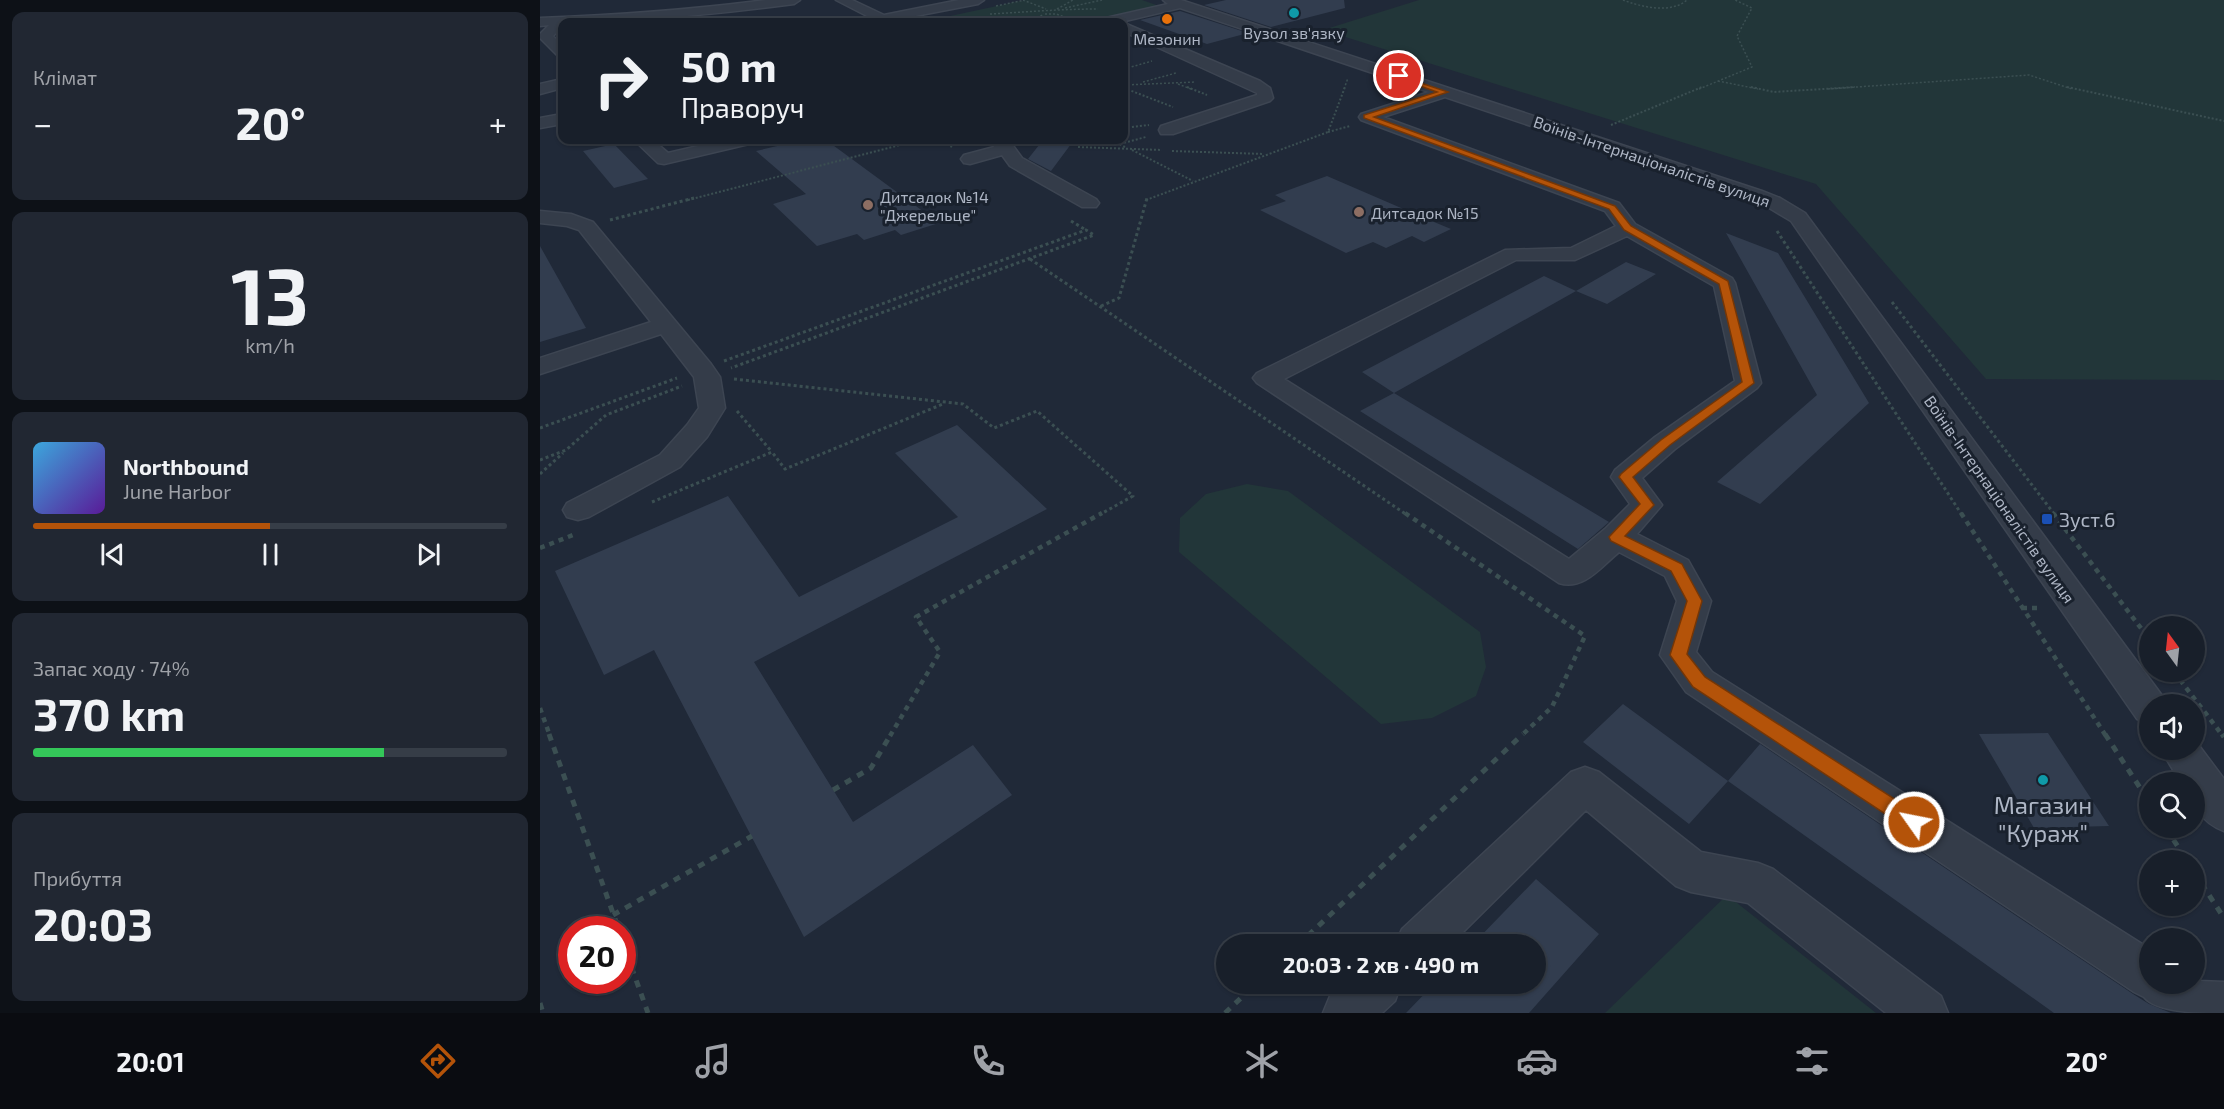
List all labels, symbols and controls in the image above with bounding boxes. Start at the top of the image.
marker: Вузол зв'язку [1287,6,1301,20]
marker: Мезонин [1160,12,1174,26]
place label: Вузол зв'язку [1243,23,1345,43]
place label: Мезонин [1133,29,1201,48]
text: 50 m [681,40,777,90]
icon: right [582,42,660,120]
pin [1373,50,1424,101]
icon: arrive [1382,59,1415,92]
text: Клімат [33,65,97,89]
text: Праворуч [681,91,804,123]
text: 20° [236,95,306,149]
text: − [33,103,52,143]
text: + [489,103,507,143]
street label: Воїнів-Інтернаціоналістів вулиця [1531,111,1773,211]
place label: Дитсадок №14 "Джерельце" [880,187,989,224]
marker: Дитсадок №14 "Джерельце" [861,198,875,212]
place label: Дитсадок №15 [1371,203,1479,222]
marker: Дитсадок №15 [1352,205,1366,219]
text: 13 [231,247,309,341]
text: km/h [245,333,295,357]
street label: Воїнів-Інтернаціоналістів вулиця [1920,392,2079,607]
text: Northbound [123,453,249,479]
text: June Harbor [123,479,231,503]
place label: Зуст.6 [2059,507,2115,532]
marker: Зуст.6 [2040,512,2054,526]
icon: previous [96,538,129,571]
icon: pause [254,538,287,571]
icon: next [412,538,445,571]
north arrow [2139,616,2205,682]
map controls [2139,616,2205,994]
text: Запас ходу · 74% [33,656,190,680]
text: 370 km [33,686,185,740]
button: sound [2139,694,2205,760]
button: search [2139,772,2205,838]
marker: Магазин "Кураж" [2036,773,2050,787]
position arrow [1882,790,1946,854]
place label: Магазин "Кураж" [1994,790,2092,848]
button: + [2139,850,2205,916]
text: Прибуття [33,866,122,890]
text: 20:03 [33,896,153,950]
speed limit sign: 20 [558,916,636,994]
button: − [2139,928,2205,994]
text: 20:03 · 2 хв · 490 m [1283,951,1479,977]
icon: directions [417,1040,459,1082]
icon: music [692,1040,734,1082]
icon: phone [967,1040,1009,1082]
icon: climate [1241,1040,1283,1082]
icon: car [1516,1040,1558,1082]
icon: filters [1791,1040,1833,1082]
text: 20:01 [116,1045,185,1077]
text: 20° [2066,1045,2108,1077]

